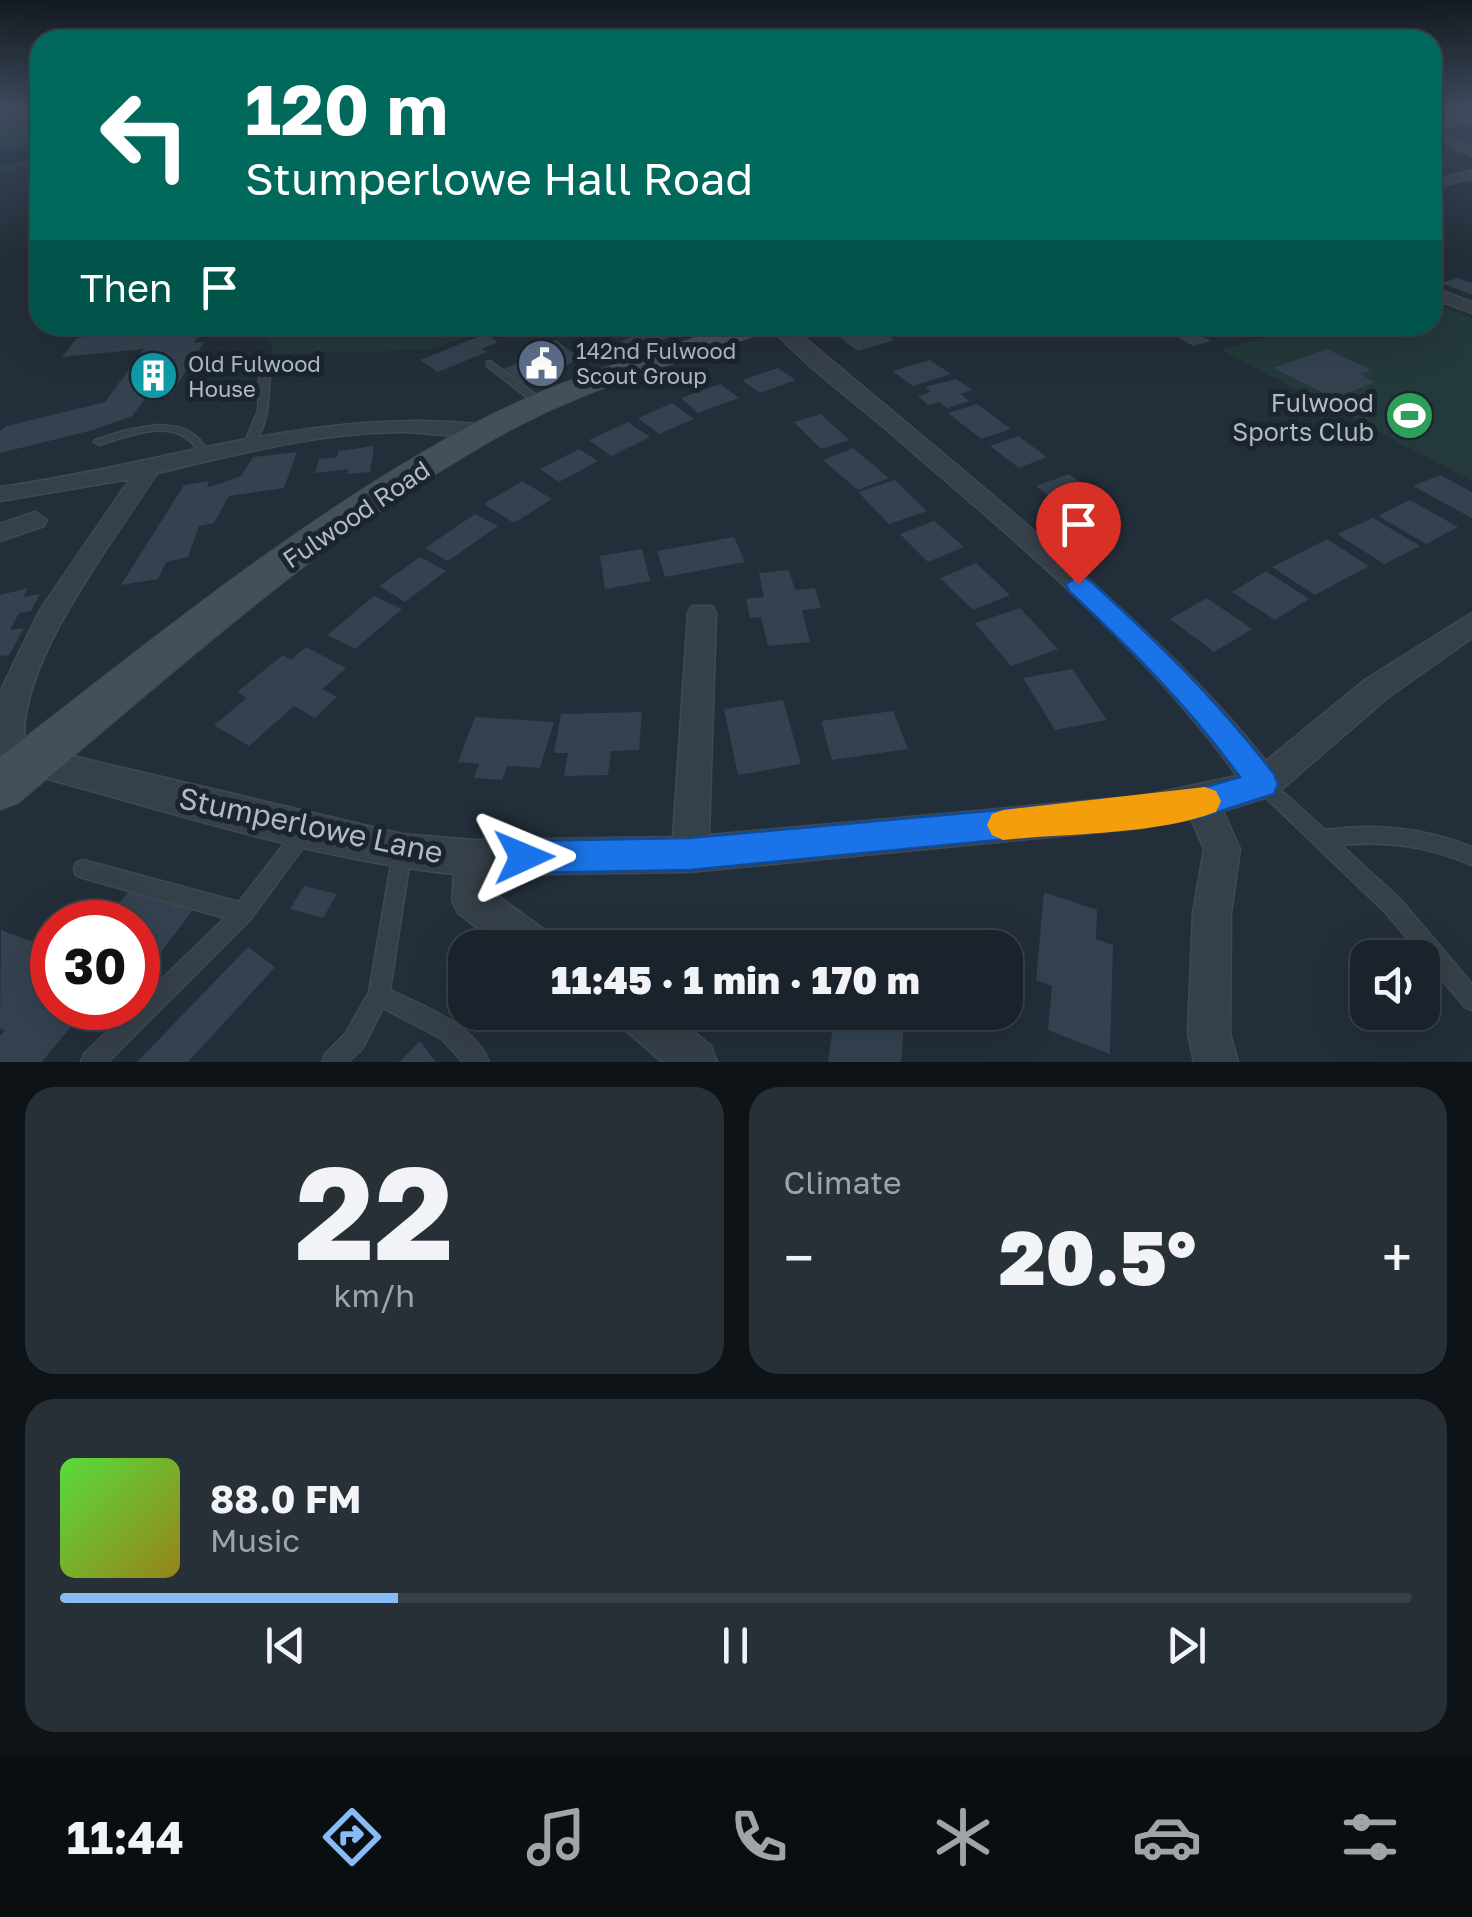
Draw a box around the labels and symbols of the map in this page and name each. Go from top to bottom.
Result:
public building icon: 142nd Fulwood Scout Group [515,337,567,389]
place label: 142nd Fulwood Scout Group [576,337,736,389]
building icon: Old Fulwood House [127,350,179,402]
place label: Old Fulwood House [188,350,321,402]
place label: Fulwood Sports Club [1232,387,1374,447]
sports icon: Fulwood Sports Club [1383,390,1435,442]
street label: Fulwood Road [277,453,435,575]
pin [1036,482,1121,585]
street label: Stumperlowe Lane [176,779,446,871]
position arrow [472,805,576,909]
speed limit sign: 30 [30,900,160,1030]

